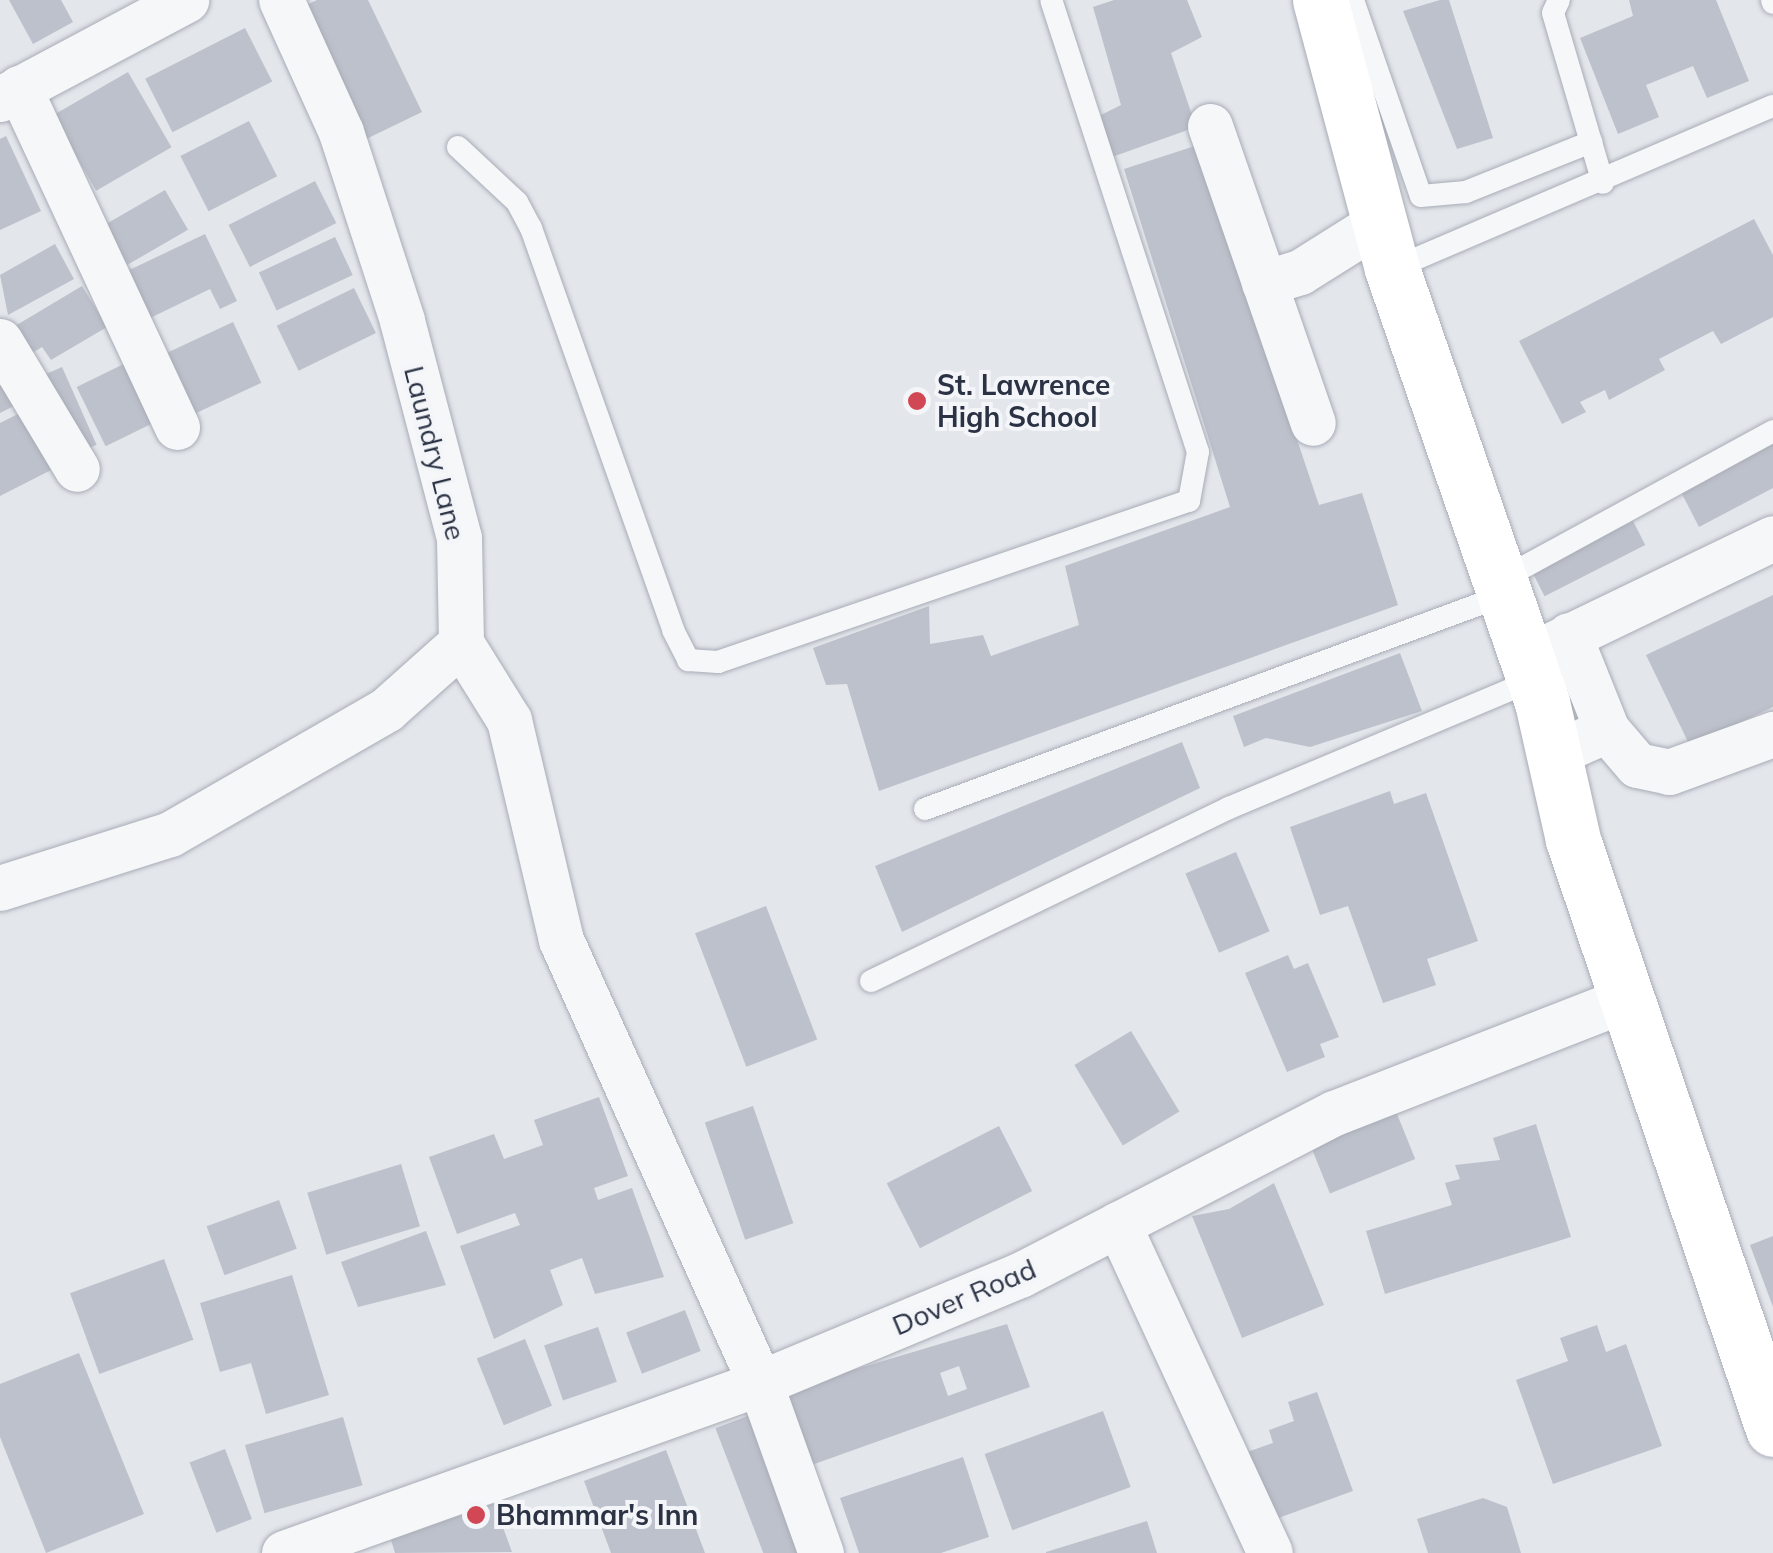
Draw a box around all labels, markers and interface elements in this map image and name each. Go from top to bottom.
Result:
street label: Laundry Lane [397,362,473,544]
place label: St. Lawrence High School [937,368,1110,434]
marker: St. Lawrence High School [906,390,928,412]
street label: Dover Road [887,1252,1041,1342]
place label: Bhammar's Inn [496,1498,698,1532]
marker: Bhammar's Inn [465,1504,487,1526]

